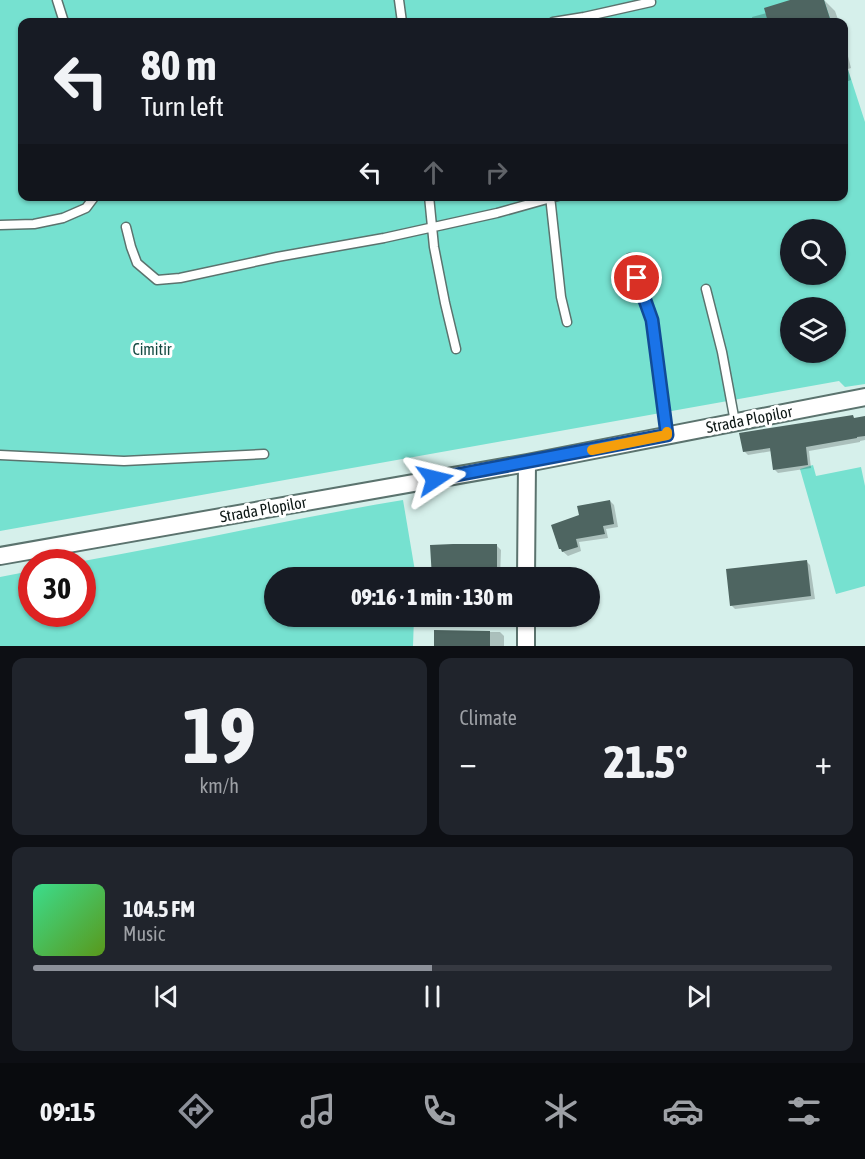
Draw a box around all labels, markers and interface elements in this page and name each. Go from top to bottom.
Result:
text: 80 m [141,41,216,89]
icon: left [42,42,120,120]
text: Turn left [141,91,224,122]
icon: left [354,156,387,189]
icon: ahead [417,156,450,189]
icon: right [480,156,513,189]
map controls [780,219,846,363]
button: search [780,219,846,285]
pin [611,252,662,303]
icon: arrive [620,261,653,294]
button: layers [780,297,846,363]
park label: Cimitir [132,340,172,358]
street label: Strada Plopilor [704,402,794,437]
position arrow [403,447,467,511]
street label: Strada Plopilor [218,493,308,526]
speed limit sign: 30 [18,549,96,627]
text: 09:16 · 1 min · 130 m [351,584,513,610]
text: 19 [183,690,256,780]
text: Climate [460,706,517,729]
text: 21.5° [604,736,688,788]
text: − [460,743,477,781]
text: + [815,743,832,781]
text: km/h [199,774,239,797]
text: 104.5 FM [123,896,195,922]
text: Music [123,922,165,945]
icon: previous [150,980,183,1013]
icon: pause [416,980,449,1013]
icon: next [682,980,715,1013]
icon: directions [175,1090,217,1132]
icon: music [297,1090,339,1132]
icon: phone [418,1090,460,1132]
icon: climate [540,1090,582,1132]
icon: car [662,1090,704,1132]
icon: filters [783,1090,825,1132]
text: 09:15 [40,1096,95,1127]

